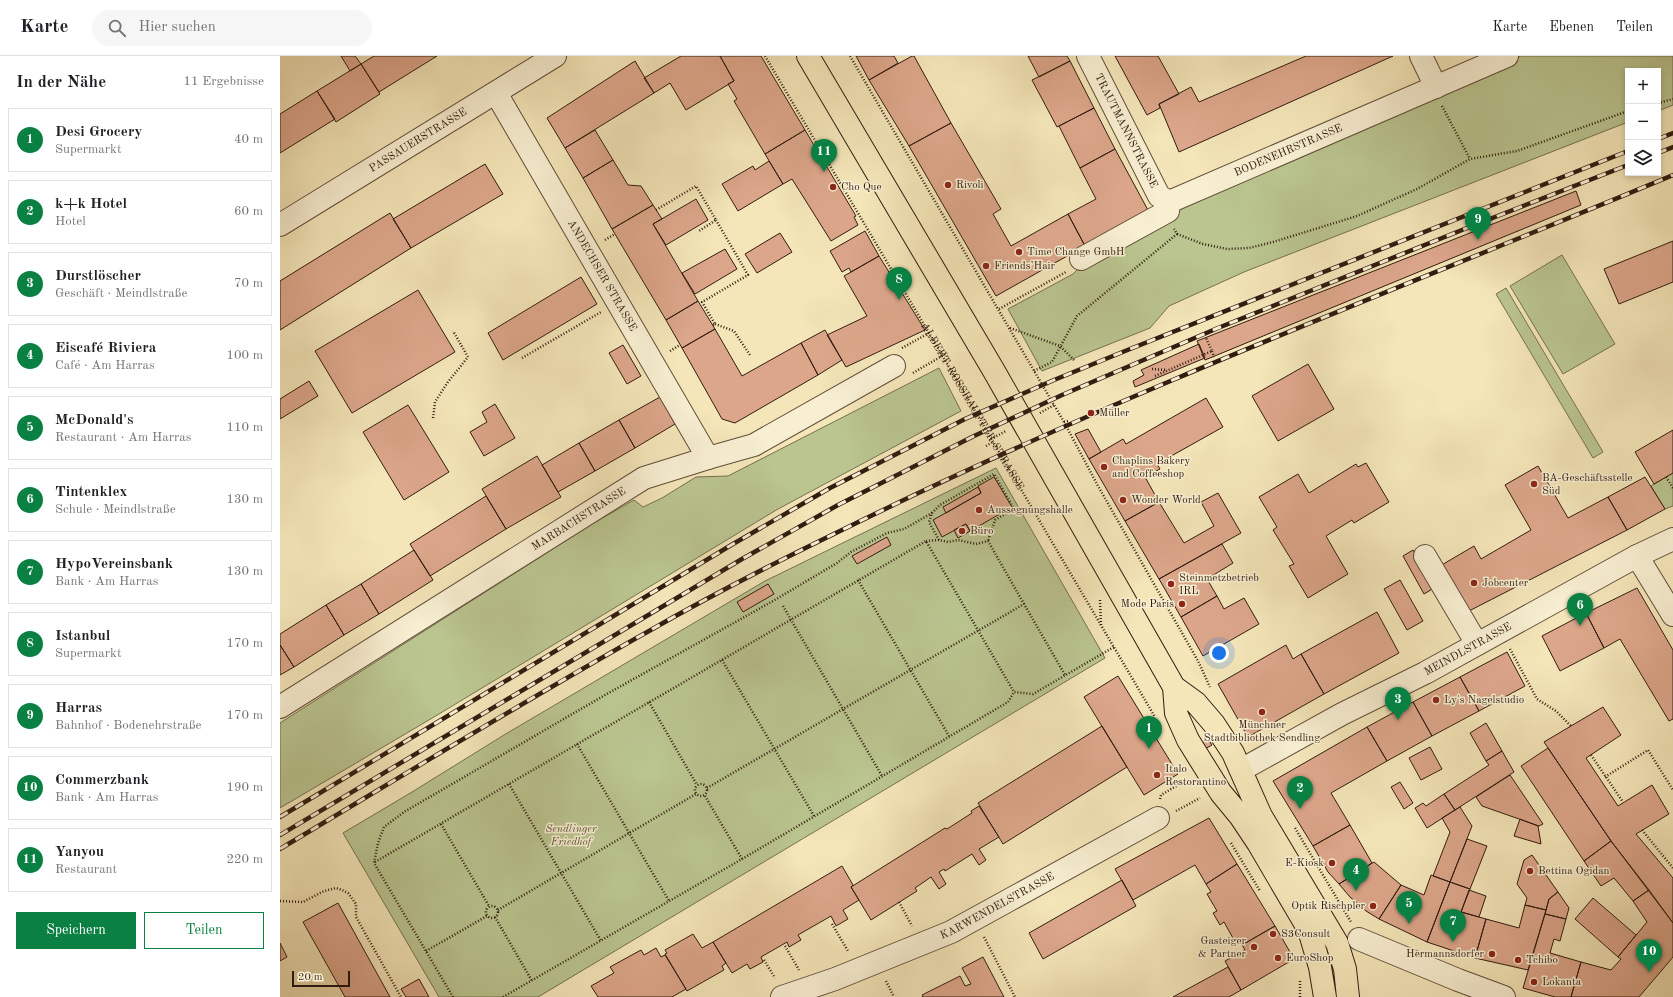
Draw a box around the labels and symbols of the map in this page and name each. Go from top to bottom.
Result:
street label: TRAUTMANNSTRASSE [1092,72,1160,190]
street label: PASSAUERSTRASSE [367,106,469,174]
street label: BODENEHRSTRASSE [1233,122,1344,179]
pin: 11 [811,139,837,172]
marker: Rivoli [943,180,953,190]
place label: Rivoli [956,180,984,191]
marker: Cho Que [828,182,838,192]
place label: Cho Que [841,182,882,193]
pin: 9 [1465,207,1491,240]
street label: ANDECHSER STRASSE [565,218,639,333]
marker: Time Change GmbH [1014,247,1024,257]
place label: Time Change GmbH [1027,247,1125,258]
marker: Friends’Hair [981,261,991,271]
place label: Friends’Hair [994,261,1056,272]
pin: 8 [886,267,912,300]
street label: ALBERT-ROSSHAUPTER-STRASSE [919,321,1026,492]
marker: Müller [1086,408,1096,418]
place label: Müller [1099,408,1130,419]
place label: Chaplins Bakery and Coffeeshop [1112,456,1191,480]
marker: Chaplins Bakery and Coffeeshop [1099,462,1109,472]
place label: BA-Geschäftsstelle Süd [1542,473,1633,497]
marker: BA-Geschäftsstelle Süd [1529,479,1539,489]
street label: MARBACHSTRASSE [530,485,628,553]
marker: Wonder World [1118,495,1128,505]
place label: Wonder World [1131,495,1201,506]
marker: Aussegnungshalle [974,505,984,515]
place label: Aussegnungshalle [987,505,1073,516]
marker: Büro [957,526,967,536]
place label: Büro [970,526,993,537]
place label: Steinmetzbetrieb IRL [1179,573,1259,597]
marker: Jobcenter [1469,578,1479,588]
place label: Jobcenter [1482,578,1529,589]
marker: Steinmetzbetrieb IRL [1166,579,1176,589]
pin: 6 [1567,593,1593,626]
place label: Mode Paris [1121,599,1174,610]
marker: Mode Paris [1177,599,1187,609]
street label: MEINDLSTRASSE [1422,621,1513,678]
your location [1209,643,1229,663]
pin: 3 [1385,687,1411,720]
marker: Ly's Nagelstudio [1431,695,1441,705]
place label: Ly's Nagelstudio [1444,695,1524,706]
marker: Münchner Stadtbibliothek Sendling [1257,707,1267,717]
pin: 1 [1136,716,1162,749]
place label: Münchner Stadtbibliothek Sendling [1204,720,1320,744]
place label: Italo Restorantino [1165,764,1226,788]
marker: Italo Restorantino [1152,770,1162,780]
pin: 2 [1287,776,1313,809]
park label: Sendlinger Friedhof [545,824,597,848]
place label: E-Kiosk [1285,858,1324,869]
marker: E-Kiosk [1327,858,1337,868]
pin: 4 [1343,858,1369,891]
marker: Bettina Ogidan [1525,866,1535,876]
place label: Bettina Ogidan [1538,866,1610,877]
street label: KARWENDELSTRASSE [939,871,1056,941]
pin: 5 [1396,891,1422,924]
place label: Optik Rischpler [1291,901,1365,912]
marker: Optik Rischpler [1368,901,1378,911]
pin: 7 [1440,909,1466,942]
marker: S3Consult [1268,929,1278,939]
place label: S3Consult [1281,929,1331,940]
place label: Gasteiger & Partner [1198,936,1246,960]
pin: 10 [1636,939,1662,972]
marker: Gasteiger & Partner [1249,942,1259,952]
place label: Hermannsdorfer [1406,949,1484,960]
marker: Hermannsdorfer [1487,949,1497,959]
marker: EuroShop [1273,953,1283,963]
place label: EuroShop [1286,953,1334,964]
marker: Tchibo [1513,955,1523,965]
place label: Tchibo [1526,955,1558,966]
scale bar [292,969,350,988]
marker: Lokanta [1529,977,1539,987]
place label: Lokanta [1542,977,1582,988]

